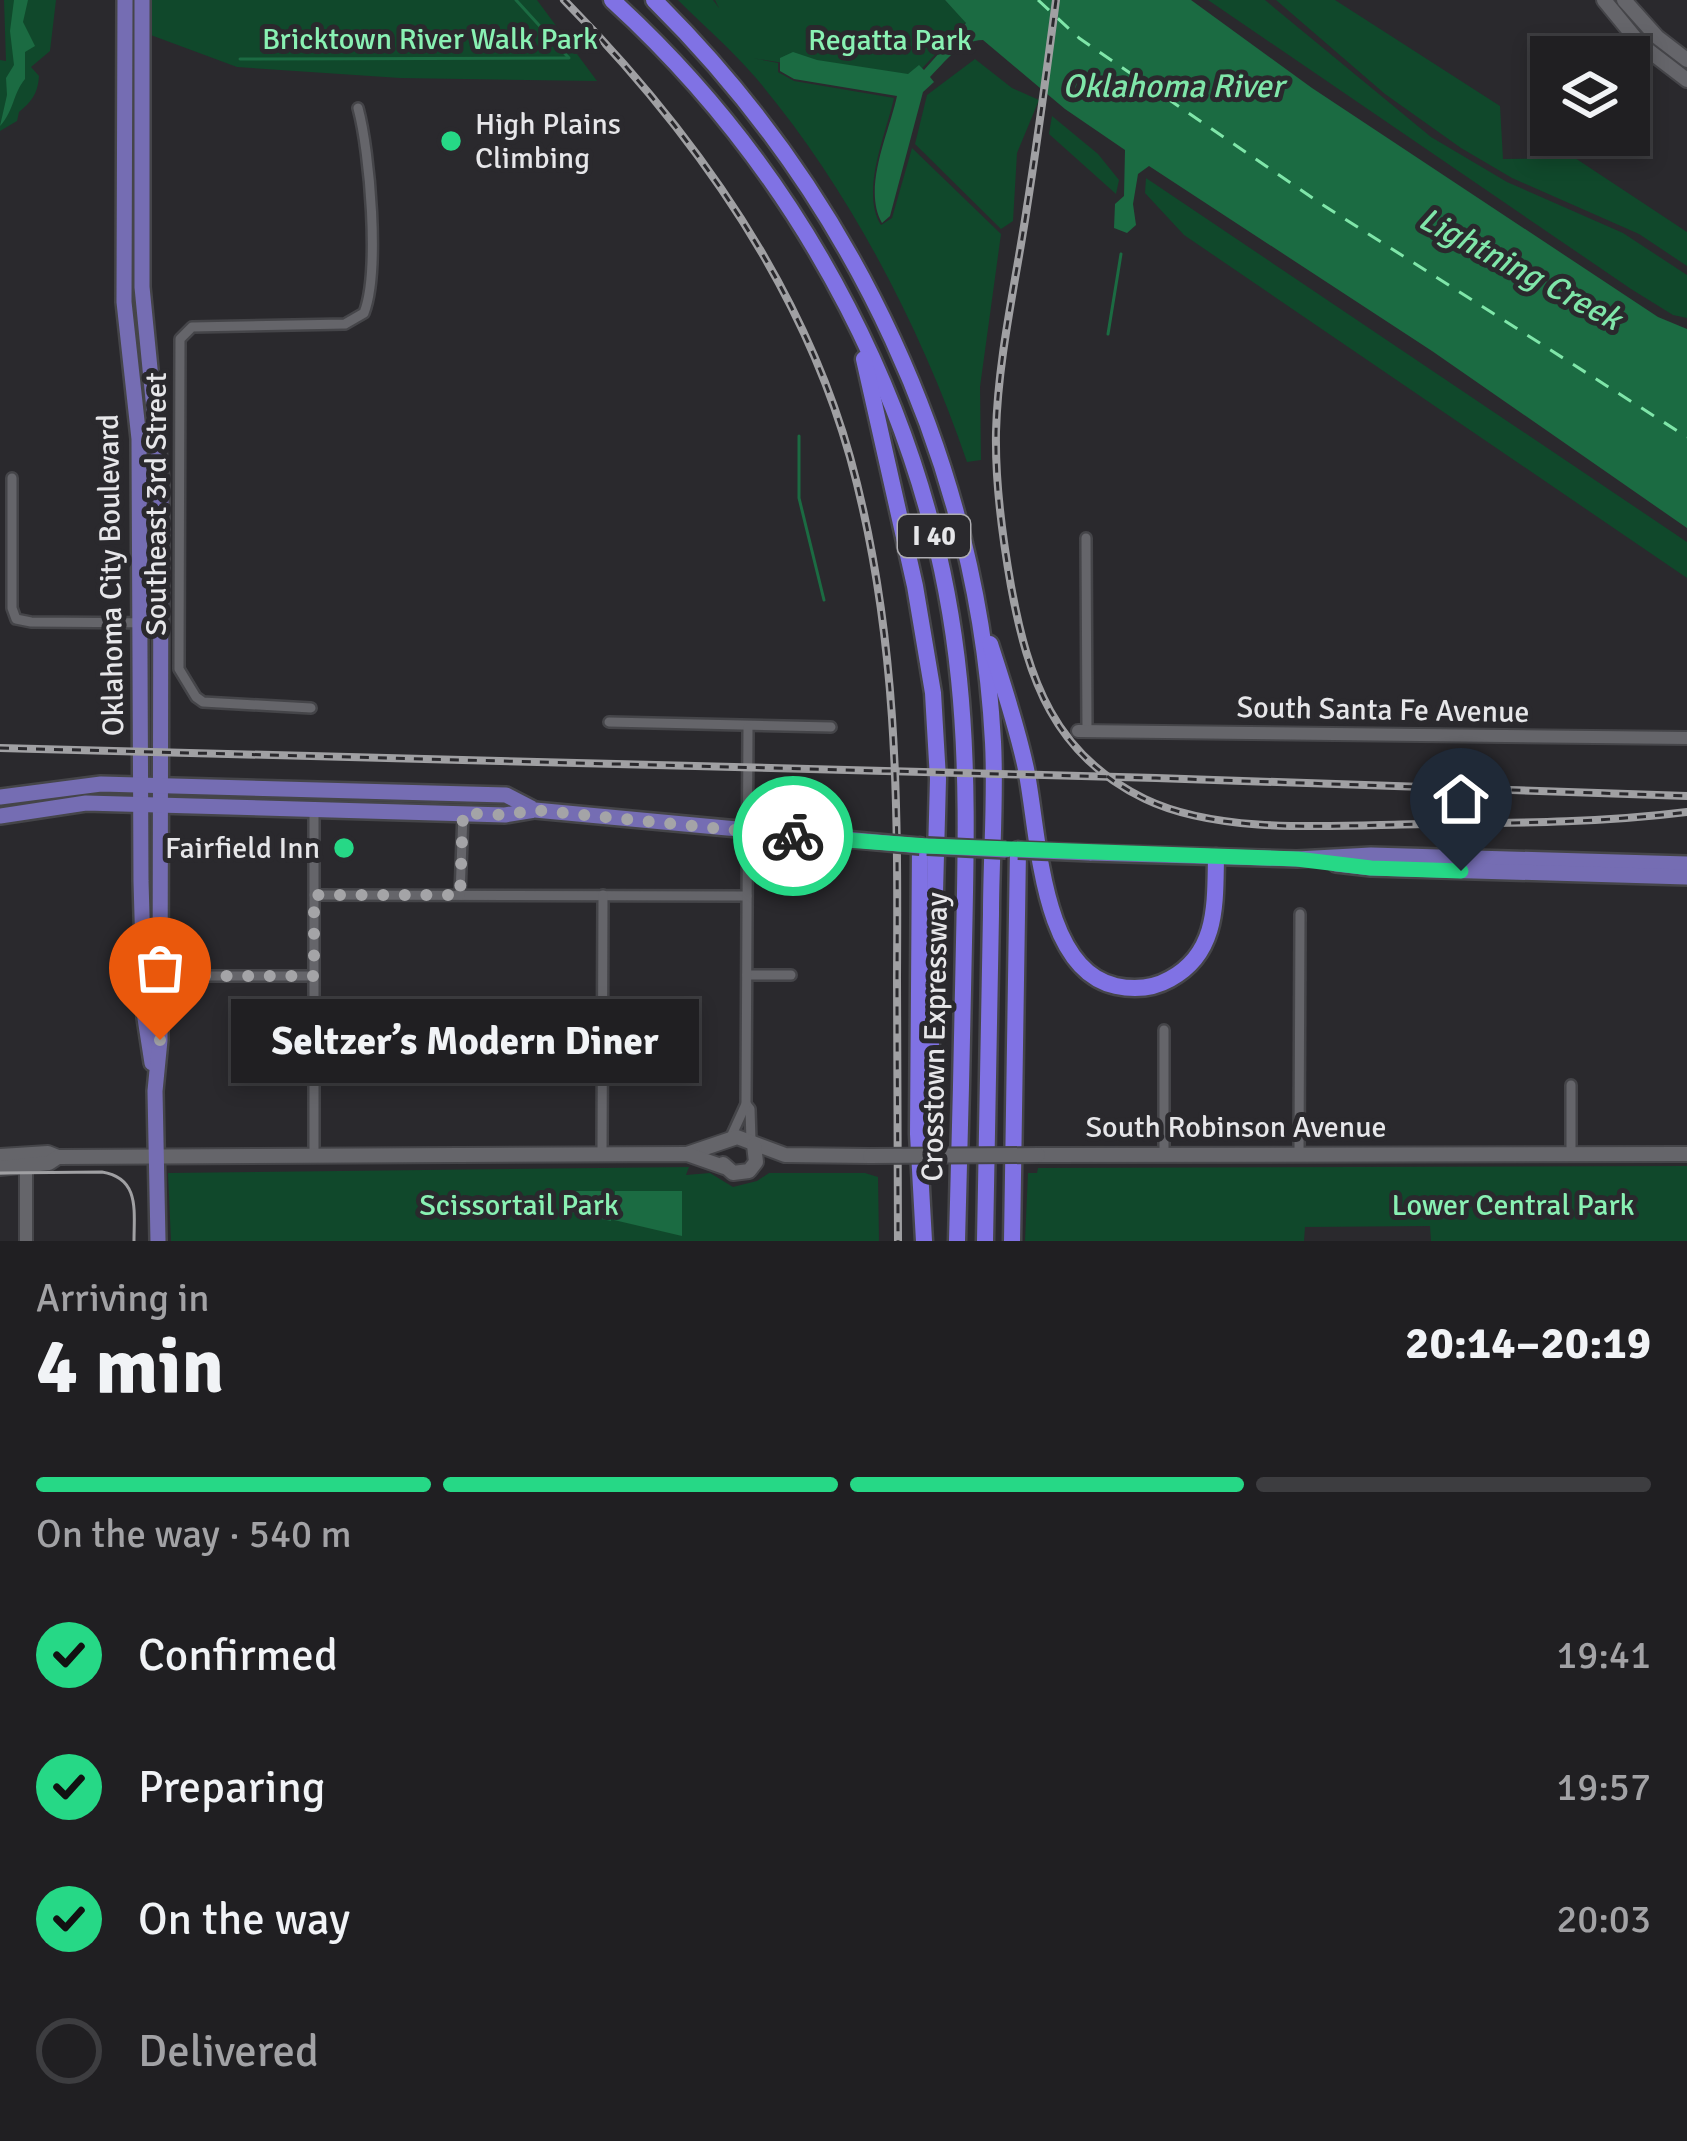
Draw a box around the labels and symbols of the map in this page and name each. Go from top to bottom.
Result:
park label: Bricktown River Walk Park [262,21,598,58]
park label: Regatta Park [808,22,972,59]
water label: Oklahoma River [1062,66,1289,107]
place label: High Plains Climbing [475,106,621,177]
marker: High Plains Climbing [438,128,464,154]
water label: Lightning Creek [1412,199,1630,341]
street label: Southeast 3rd Street [138,372,175,636]
street label: Oklahoma City Boulevard [90,414,132,736]
road number: I 40 [898,515,970,557]
street label: South Santa Fe Avenue [1236,689,1530,731]
pin [1410,748,1512,871]
courier [733,776,853,896]
place label: Fairfield Inn [165,830,320,867]
marker: Fairfield Inn [331,835,357,861]
street label: Crosstown Expressway [914,892,956,1182]
pin [109,917,211,1040]
callout: Seltzer’s Modern Diner [232,998,700,1082]
street label: South Robinson Avenue [1085,1109,1387,1146]
park label: Scissortail Park [419,1187,619,1224]
park label: Lower Central Park [1392,1187,1635,1224]

